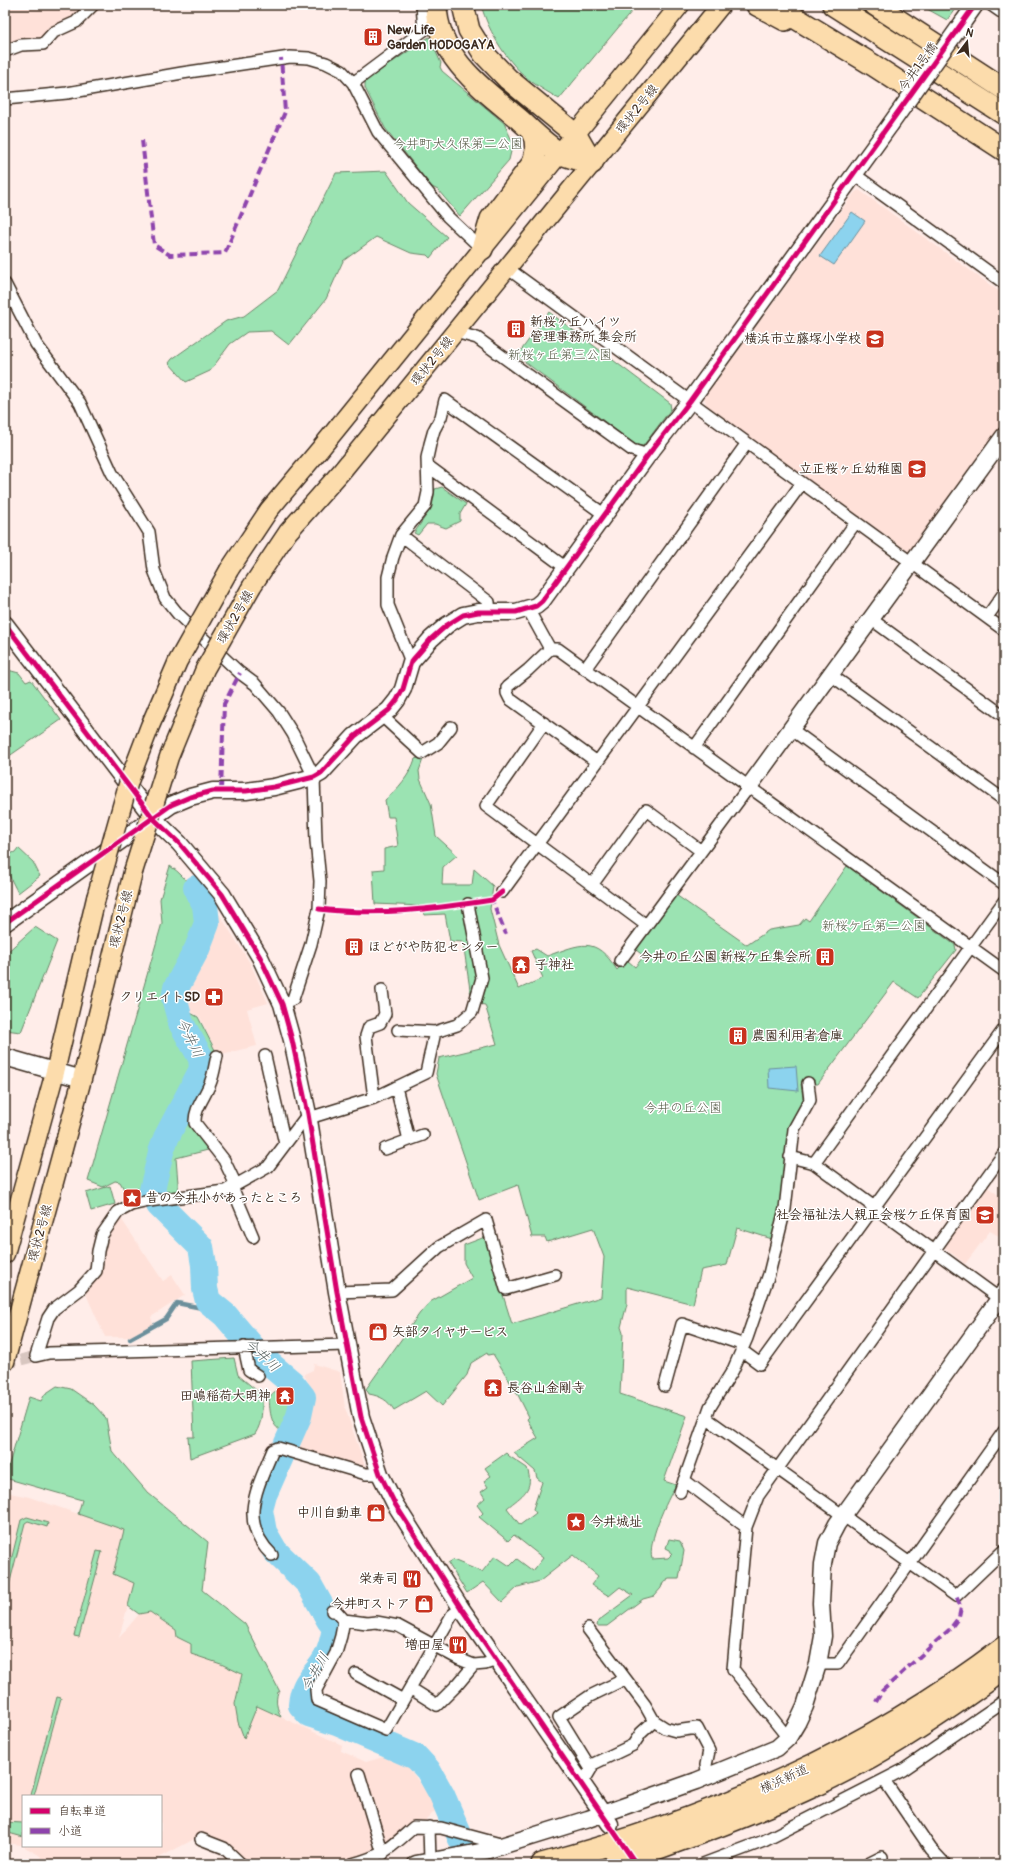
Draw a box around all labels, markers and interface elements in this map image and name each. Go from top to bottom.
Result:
place label: New Life Garden HODOGAYA [387,22,495,53]
north arrow [947,22,987,62]
building icon: New Life Garden HODOGAYA [362,26,384,48]
text: N [964,26,976,40]
street label: 今井1号橋 [895,39,941,95]
street label: 環状2号線 [612,80,662,137]
park label: 今井町大久保第二公園 [393,136,523,152]
place label: 新桜ヶ丘ハイツ 管理事務所 集会所 [530,314,637,345]
building icon: 新桜ヶ丘ハイツ 管理事務所 集会所 [505,318,527,340]
school or university icon: 横浜市立藤塚小学校 [864,328,886,350]
place label: 横浜市立藤塚小学校 [744,331,861,347]
street label: 環状2号線 [407,332,457,389]
park label: 新桜ヶ丘第三公園 [508,347,612,363]
school or university icon: 立正桜ヶ丘幼稚園 [906,458,928,480]
place label: 立正桜ヶ丘幼稚園 [799,461,903,477]
street label: 環状2号線 [213,586,257,647]
street label: 環状2号線 [106,887,136,950]
park label: 新桜ケ丘第二公園 [822,918,926,934]
building icon: ほどがや防犯センター [343,936,365,958]
place label: ほどがや防犯センター [368,939,499,955]
building icon: 今井の丘公園 新桜ケ丘集会所 [814,946,836,968]
place label: 今井の丘公園 新桜ケ丘集会所 [639,949,811,965]
temple icon: 子神社 [510,954,532,976]
place label: 子神社 [535,957,574,973]
pharmacy icon: クリエイトSD [203,986,225,1008]
place label: クリエイトSD [119,989,200,1005]
water label: 今井川 [173,1015,207,1061]
building icon: 農園利用者倉庫 [727,1025,749,1047]
place label: 農園利用者倉庫 [752,1028,843,1044]
park label: 今井の丘公園 [644,1100,722,1116]
place icon: 昔の今井小があったところ [121,1187,143,1209]
place label: 昔の今井小があったところ [146,1190,302,1206]
street label: 環状2号線 [25,1201,56,1264]
school or university icon: 社会福祉法人親正会桜ケ丘保育園 [974,1204,996,1226]
place label: 社会福祉法人親正会桜ケ丘保育園 [776,1207,971,1223]
shop icon: 矢部タイヤサービス [367,1321,389,1343]
place label: 矢部タイヤサービス [392,1324,508,1340]
water label: 今井川 [241,1334,283,1376]
temple icon: 長谷山金剛寺 [482,1377,504,1399]
place label: 長谷山金剛寺 [507,1380,585,1396]
temple icon: 田嶋稲荷大明神 [274,1385,296,1407]
place label: 田嶋稲荷大明神 [180,1388,271,1404]
shop icon: 中川自動車 [365,1502,387,1524]
place label: 中川自動車 [297,1505,362,1521]
place icon: 今井城址 [565,1511,587,1533]
place label: 今井城址 [590,1514,642,1530]
restaurant icon: 栄寿司 [401,1568,423,1590]
place label: 栄寿司 [359,1571,398,1587]
shop icon: 今井町ストア [413,1593,435,1615]
place label: 今井町ストア [331,1596,410,1612]
restaurant icon: 増田屋 [447,1634,469,1656]
place label: 増田屋 [405,1637,444,1653]
water label: 今井川 [297,1650,333,1694]
street label: 横浜新道 [757,1761,811,1797]
legend [22,1795,162,1847]
text: 自転車道 [58,1804,106,1819]
text: 小道 [58,1824,82,1839]

